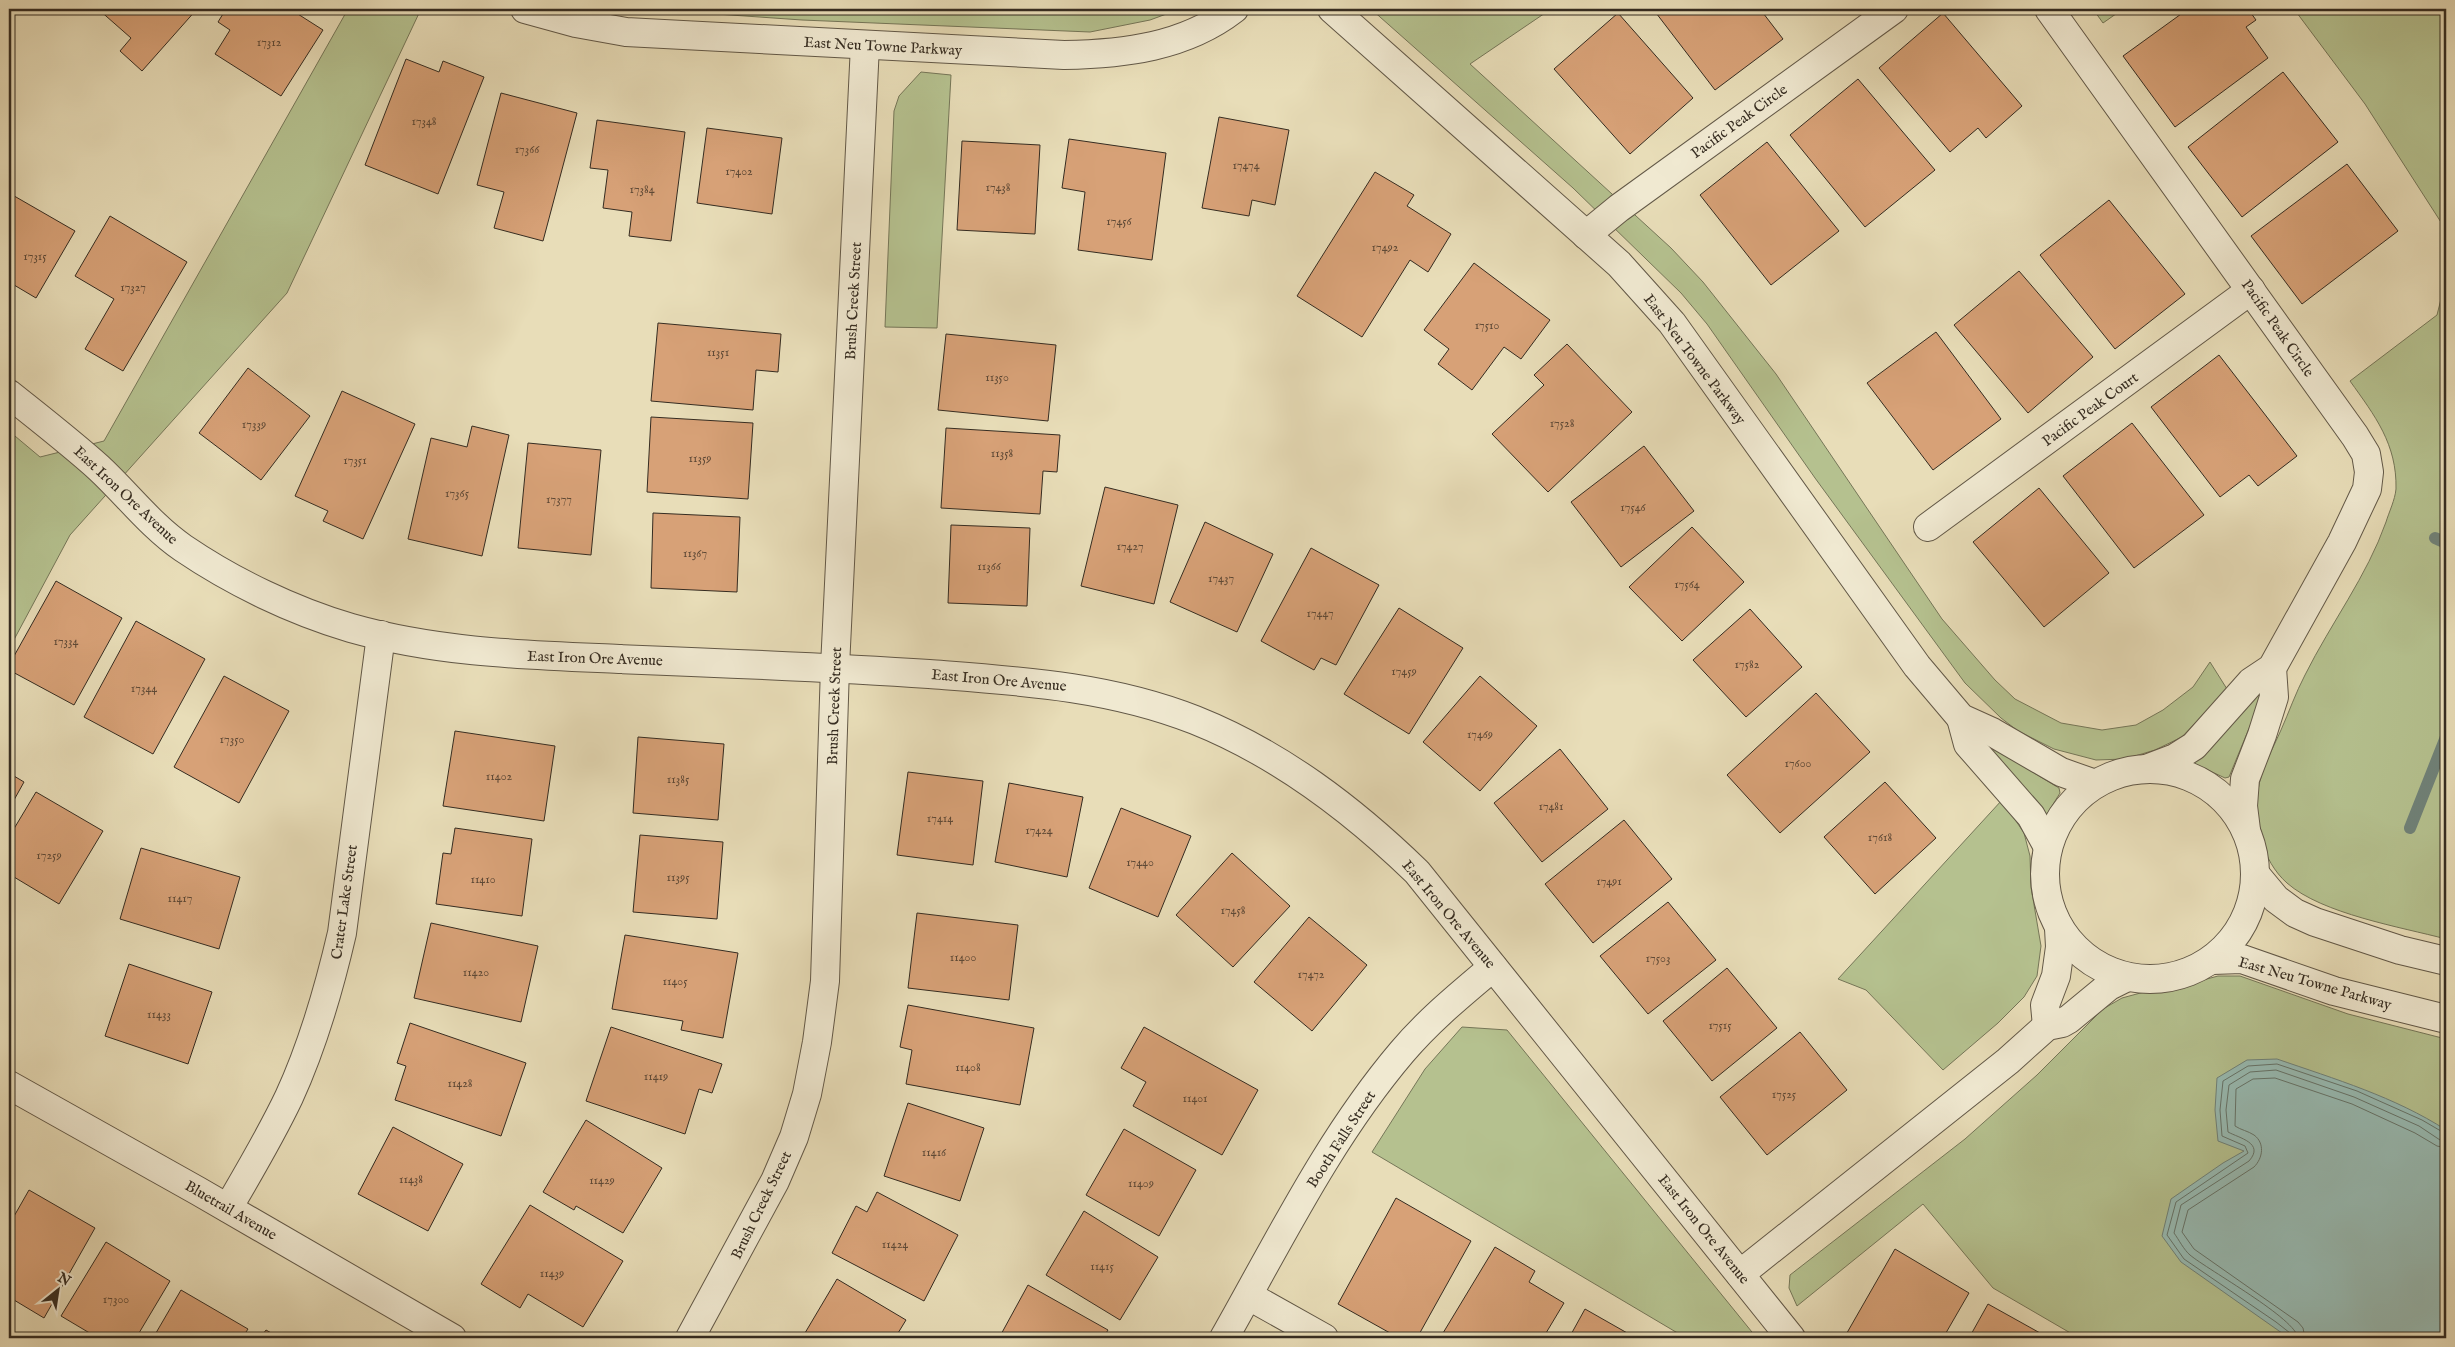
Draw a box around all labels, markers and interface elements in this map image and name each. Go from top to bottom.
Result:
street label: East Neu Towne Parkway [803,33,963,60]
house number: 17312 [257,35,282,50]
street label: Pacific Peak Circle [1687,80,1791,163]
house number: 17348 [411,114,437,129]
house number: 17366 [515,142,540,157]
house number: 17474 [1232,158,1260,173]
house number: 17402 [725,164,753,179]
house number: 17438 [985,180,1011,195]
house number: 17384 [629,182,655,197]
house number: 17456 [1106,214,1133,229]
house number: 17492 [1372,240,1399,255]
street label: Brush Creek Street [841,241,866,361]
house number: 17315 [23,249,47,264]
street label: Pacific Peak Circle [2237,276,2318,381]
house number: 17327 [120,280,146,295]
street label: East Neu Towne Parkway [1639,290,1750,429]
house number: 17510 [1475,318,1499,333]
house number: 11351 [707,345,729,360]
street label: Pacific Peak Court [2038,368,2142,451]
house number: 11350 [985,370,1009,385]
house number: 17528 [1550,416,1575,431]
house number: 17339 [242,417,266,432]
street label: East Iron Ore Avenue [70,442,182,549]
house number: 11358 [991,446,1014,461]
house number: 11359 [688,451,712,466]
house number: 17351 [343,453,367,468]
house number: 17365 [445,486,470,501]
house number: 17377 [546,492,572,507]
house number: 17546 [1620,500,1647,515]
house number: 17427 [1116,539,1144,554]
house number: 11367 [683,546,707,561]
house number: 11366 [977,559,1002,574]
house number: 17437 [1208,571,1234,586]
house number: 17564 [1674,577,1700,592]
house number: 17447 [1306,606,1334,621]
house number: 17334 [54,634,79,649]
street label: East Iron Ore Avenue [527,647,663,670]
street label: Brush Creek Street [823,647,846,765]
house number: 17582 [1735,657,1760,672]
house number: 17459 [1391,664,1417,679]
street label: East Iron Ore Avenue [931,665,1068,696]
house number: 17344 [131,681,157,696]
house number: 17469 [1467,727,1493,742]
house number: 17350 [220,732,244,747]
house number: 17600 [1785,756,1812,771]
house number: 11402 [486,769,513,784]
house number: 11385 [667,772,690,787]
house number: 17481 [1538,799,1564,814]
house number: 17414 [927,811,953,826]
house number: 17424 [1025,823,1053,838]
house number: 17618 [1868,830,1892,845]
street label: Crater Lake Street [327,843,362,961]
house number: 17259 [36,848,62,863]
house number: 17440 [1126,855,1154,870]
street label: East Iron Ore Avenue [1398,856,1500,973]
house number: 11395 [666,870,690,885]
house number: 11410 [470,872,496,887]
house number: 17491 [1596,874,1622,889]
house number: 11417 [168,891,192,906]
house number: 17458 [1221,903,1246,918]
house number: 11400 [950,950,976,965]
house number: 17503 [1646,951,1670,966]
street label: East Neu Towne Parkway [2236,952,2394,1015]
house number: 11420 [463,965,489,980]
house number: 17472 [1298,967,1325,982]
house number: 11405 [662,974,688,989]
house number: 11433 [147,1007,171,1022]
house number: 17515 [1708,1018,1732,1033]
house number: 11408 [955,1060,981,1075]
house number: 11419 [644,1069,668,1084]
house number: 11428 [447,1076,473,1091]
street label: Booth Falls Street [1303,1087,1380,1192]
house number: 17525 [1772,1087,1797,1102]
house number: 11401 [1182,1091,1208,1106]
house number: 11416 [922,1145,947,1160]
street label: Brush Creek Street [727,1148,796,1263]
street label: East Iron Ore Avenue [1654,1171,1754,1288]
house number: 11438 [399,1172,423,1187]
house number: 11429 [589,1173,615,1188]
street label: Bluetrail Avenue [181,1176,280,1244]
house number: 11409 [1128,1176,1154,1191]
house number: 11424 [882,1237,908,1252]
house number: 11415 [1090,1259,1114,1274]
north arrow [32,1264,82,1314]
house number: 11439 [540,1266,564,1281]
text: N [53,1268,74,1290]
house number: 17300 [103,1292,129,1307]

